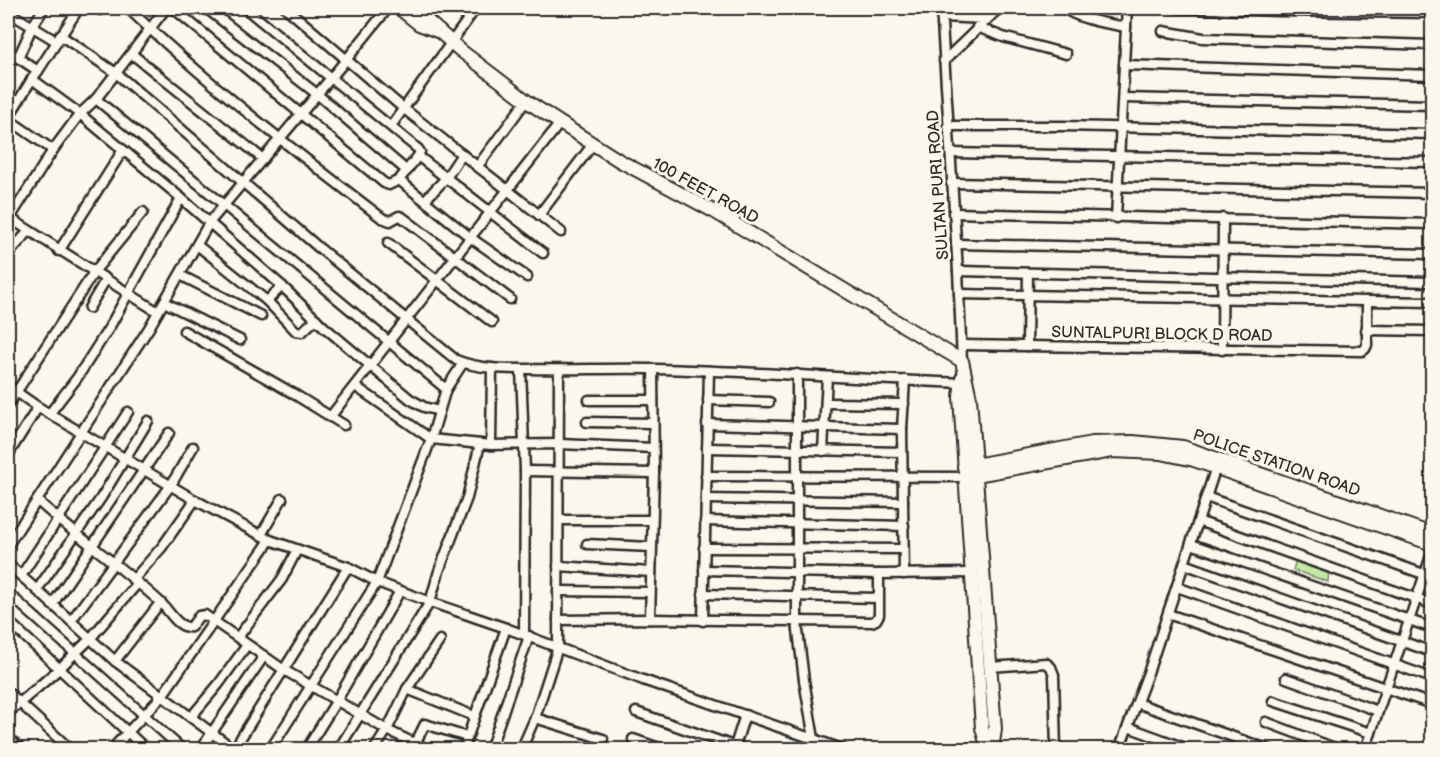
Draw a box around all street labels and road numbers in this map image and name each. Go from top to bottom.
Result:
street label: SULTAN PURI ROAD [924,109,953,261]
street label: 100 FEET ROAD [649,154,762,228]
street label: SUNTALPURI BLOCK D ROAD [1051,323,1273,346]
street label: POLICE STATION ROAD [1190,426,1363,501]

